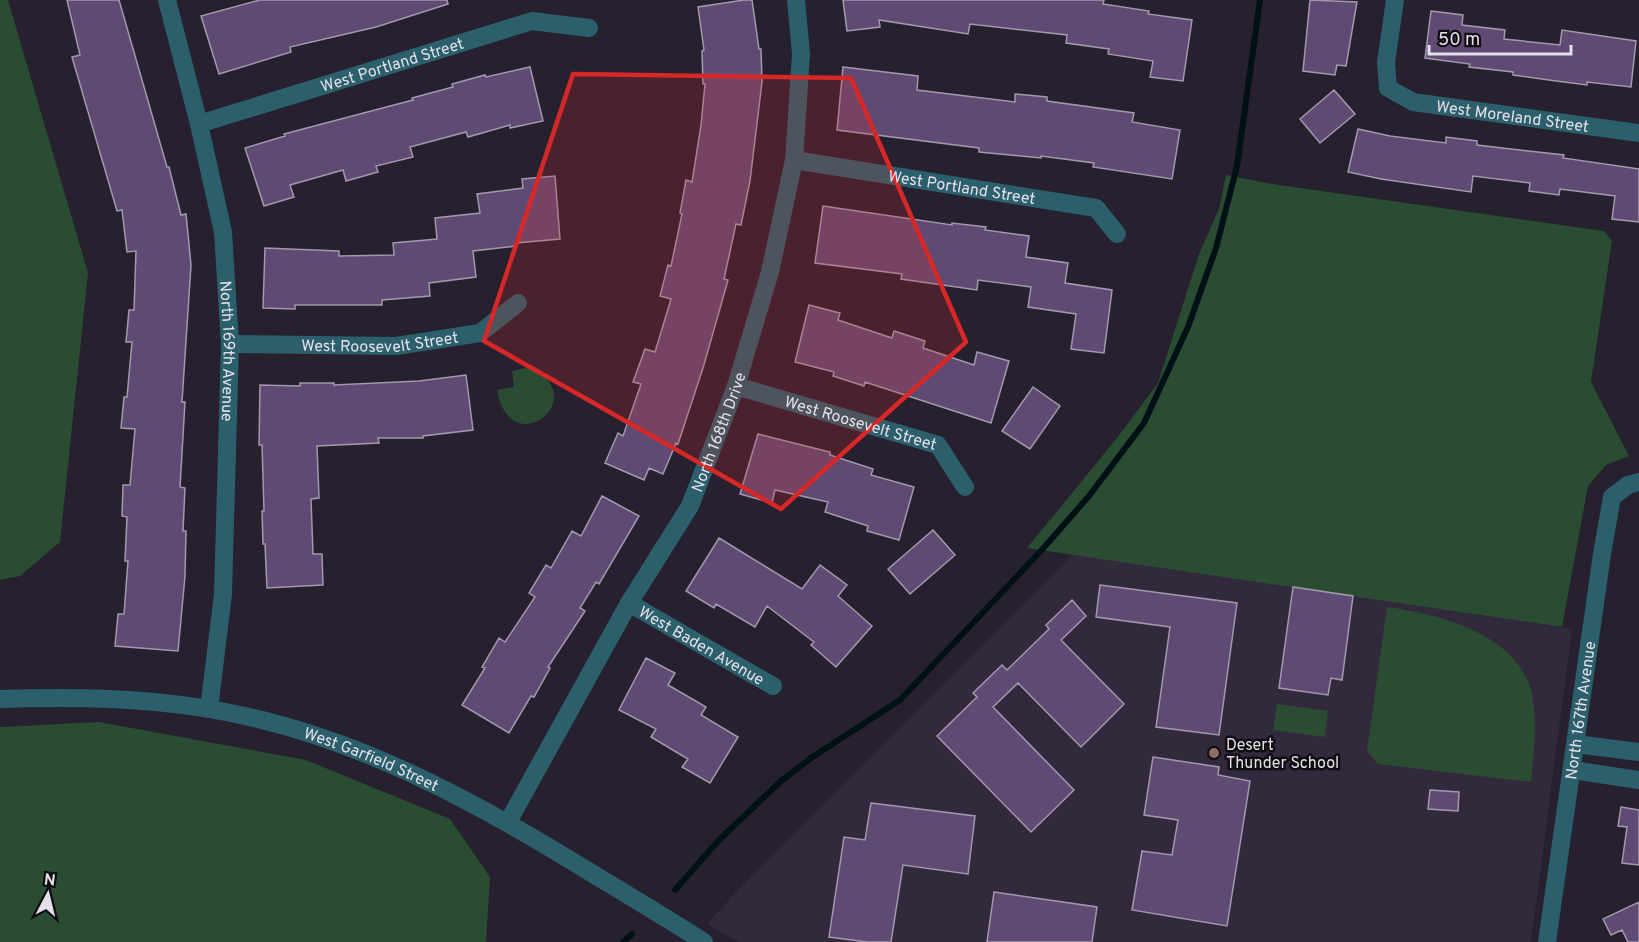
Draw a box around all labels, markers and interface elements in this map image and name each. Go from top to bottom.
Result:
scale bar [1429,18,1572,56]
text: 50 m [1438,29,1480,52]
street label: West Portland Street [318,35,467,98]
street label: West Moreland Street [1435,97,1590,138]
street label: West Portland Street [886,167,1037,210]
street label: North 169th Avenue [214,280,238,422]
street label: West Roosevelt Street [301,328,460,358]
street label: North 168th Drive [688,370,752,495]
street label: West Roosevelt Street [782,393,939,456]
street label: West Baden Avenue [634,603,767,691]
street label: North 167th Avenue [1562,640,1602,781]
street label: West Garfield Street [301,724,441,797]
place label: Desert Thunder School [1226,736,1339,774]
marker: Desert Thunder School [1207,746,1221,760]
north arrow [18,864,78,924]
text: N [43,870,57,892]

